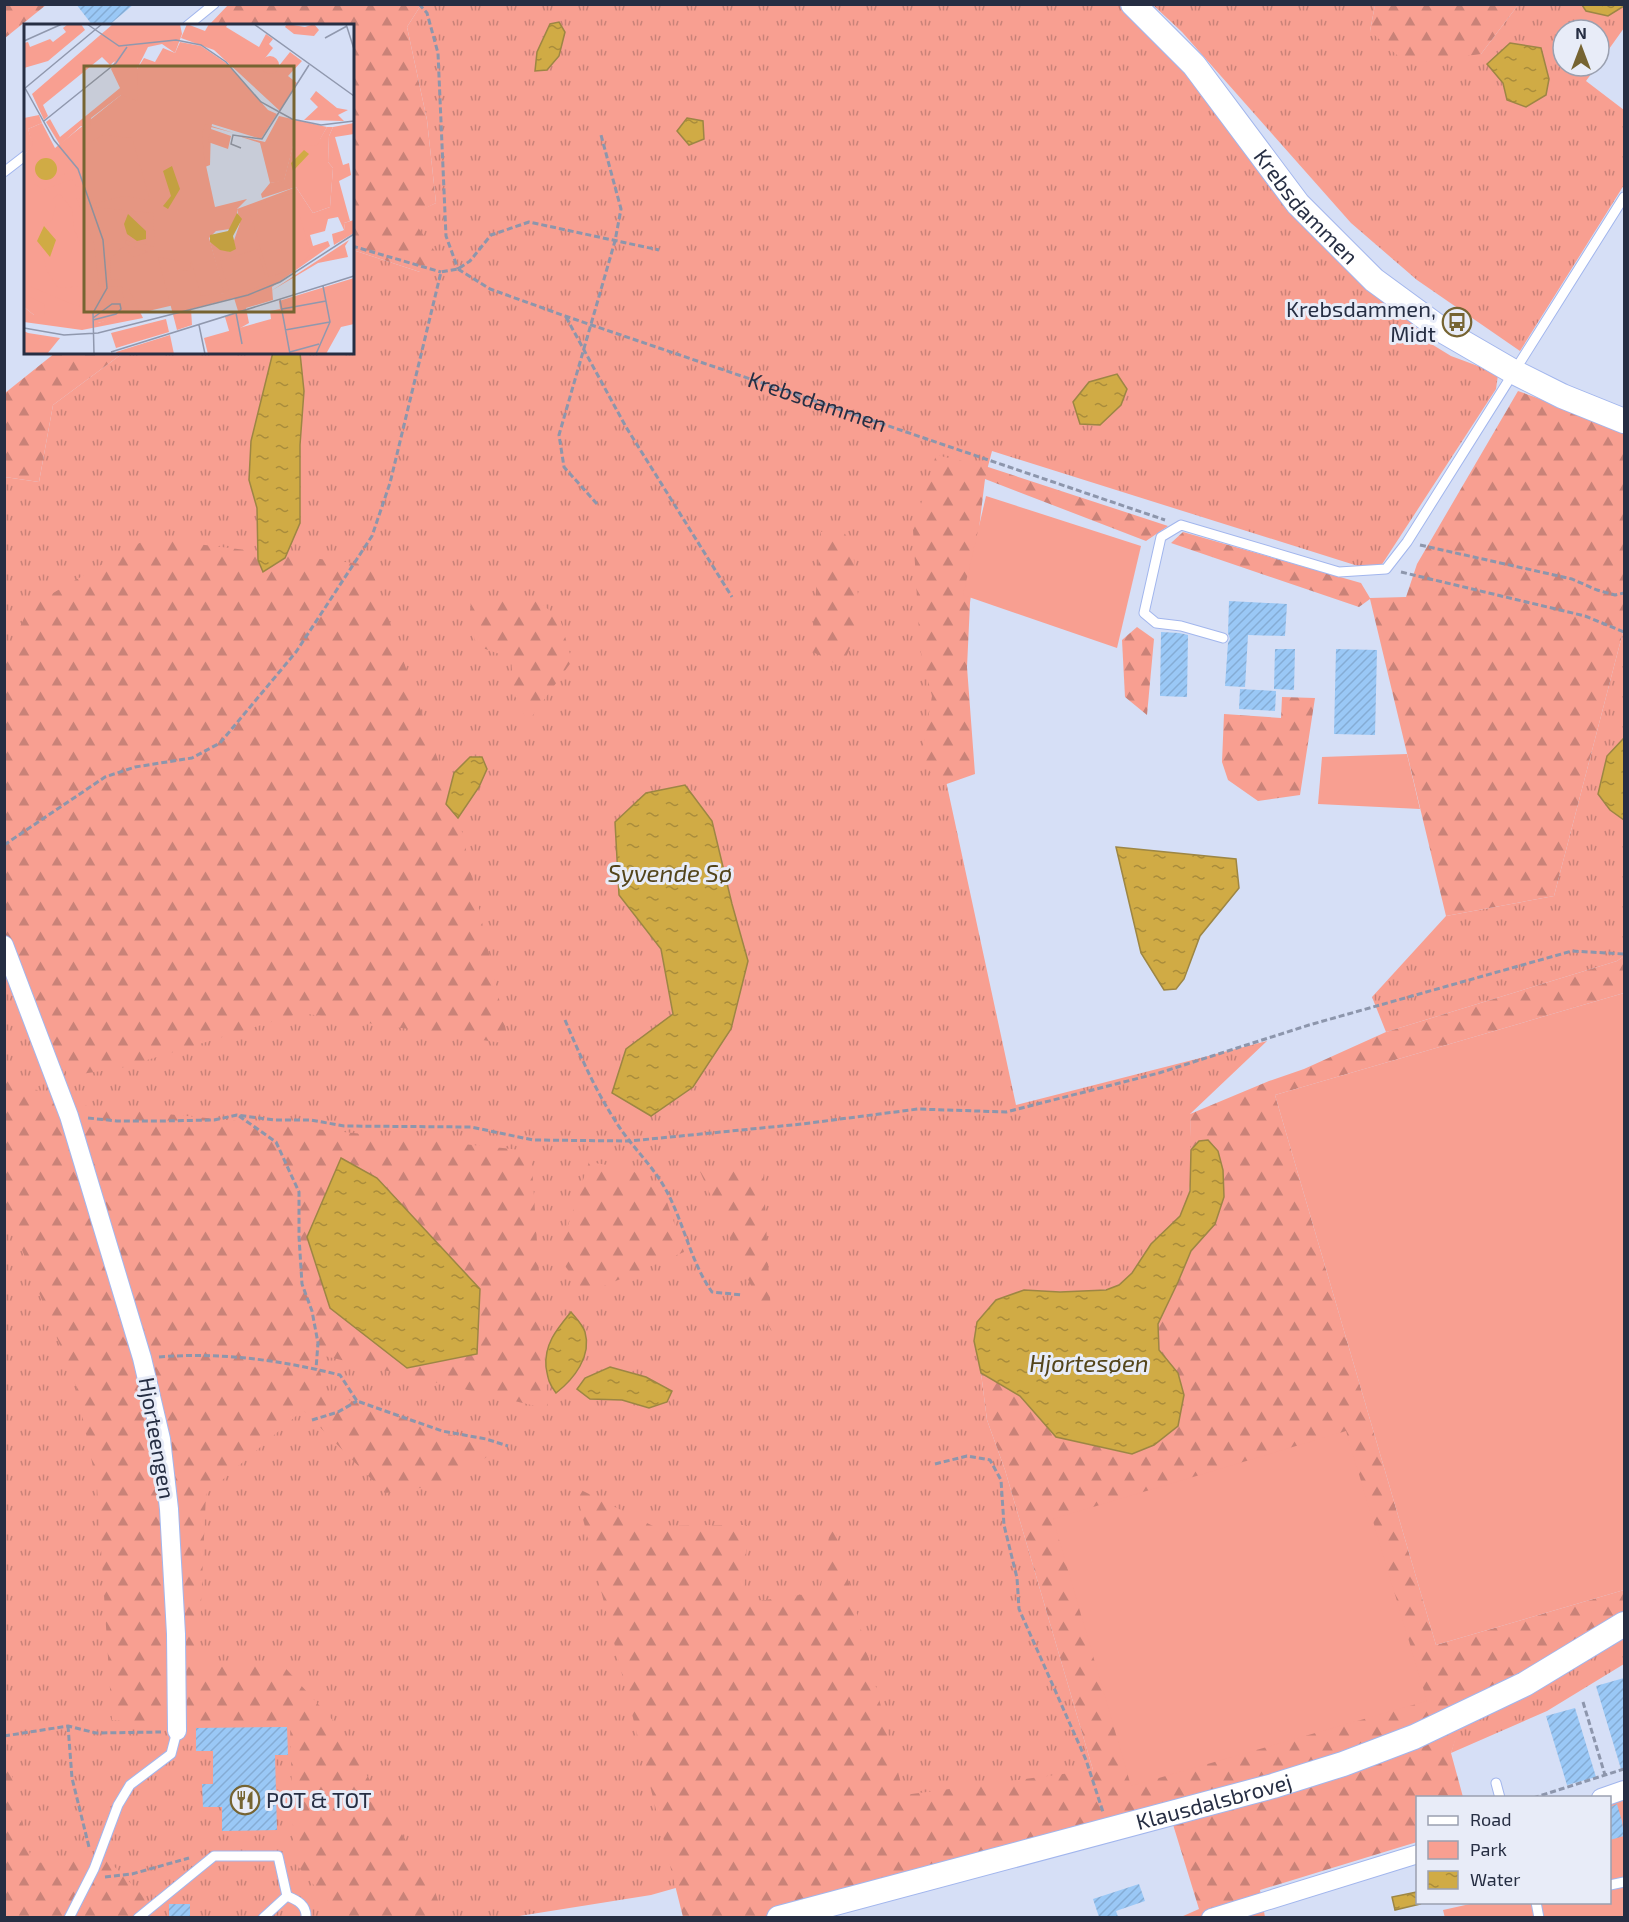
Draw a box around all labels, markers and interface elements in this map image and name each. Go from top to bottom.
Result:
north arrow [1551,18,1611,78]
text: N [1575,23,1587,42]
inset map [24,24,354,354]
street label: Krebsdammen [1249,143,1364,269]
place label: Krebsdammen, Midt [1286,295,1436,346]
bus stop icon: Krebsdammen, Midt [1441,306,1473,338]
street label: Krebsdammen [745,365,891,437]
water label: Syvende Sø [608,858,732,887]
water label: Hjortesøen [1029,1348,1149,1377]
street label: Hjorteengen [134,1375,181,1501]
street label: Klausdalsbrovej [1133,1767,1295,1834]
restaurant icon: POT & TOT [229,1784,261,1816]
place label: POT & TOT [266,1786,372,1812]
legend [1416,1796,1611,1904]
text: Road [1470,1808,1511,1830]
text: Park [1470,1838,1507,1860]
text: Water [1470,1868,1520,1890]

